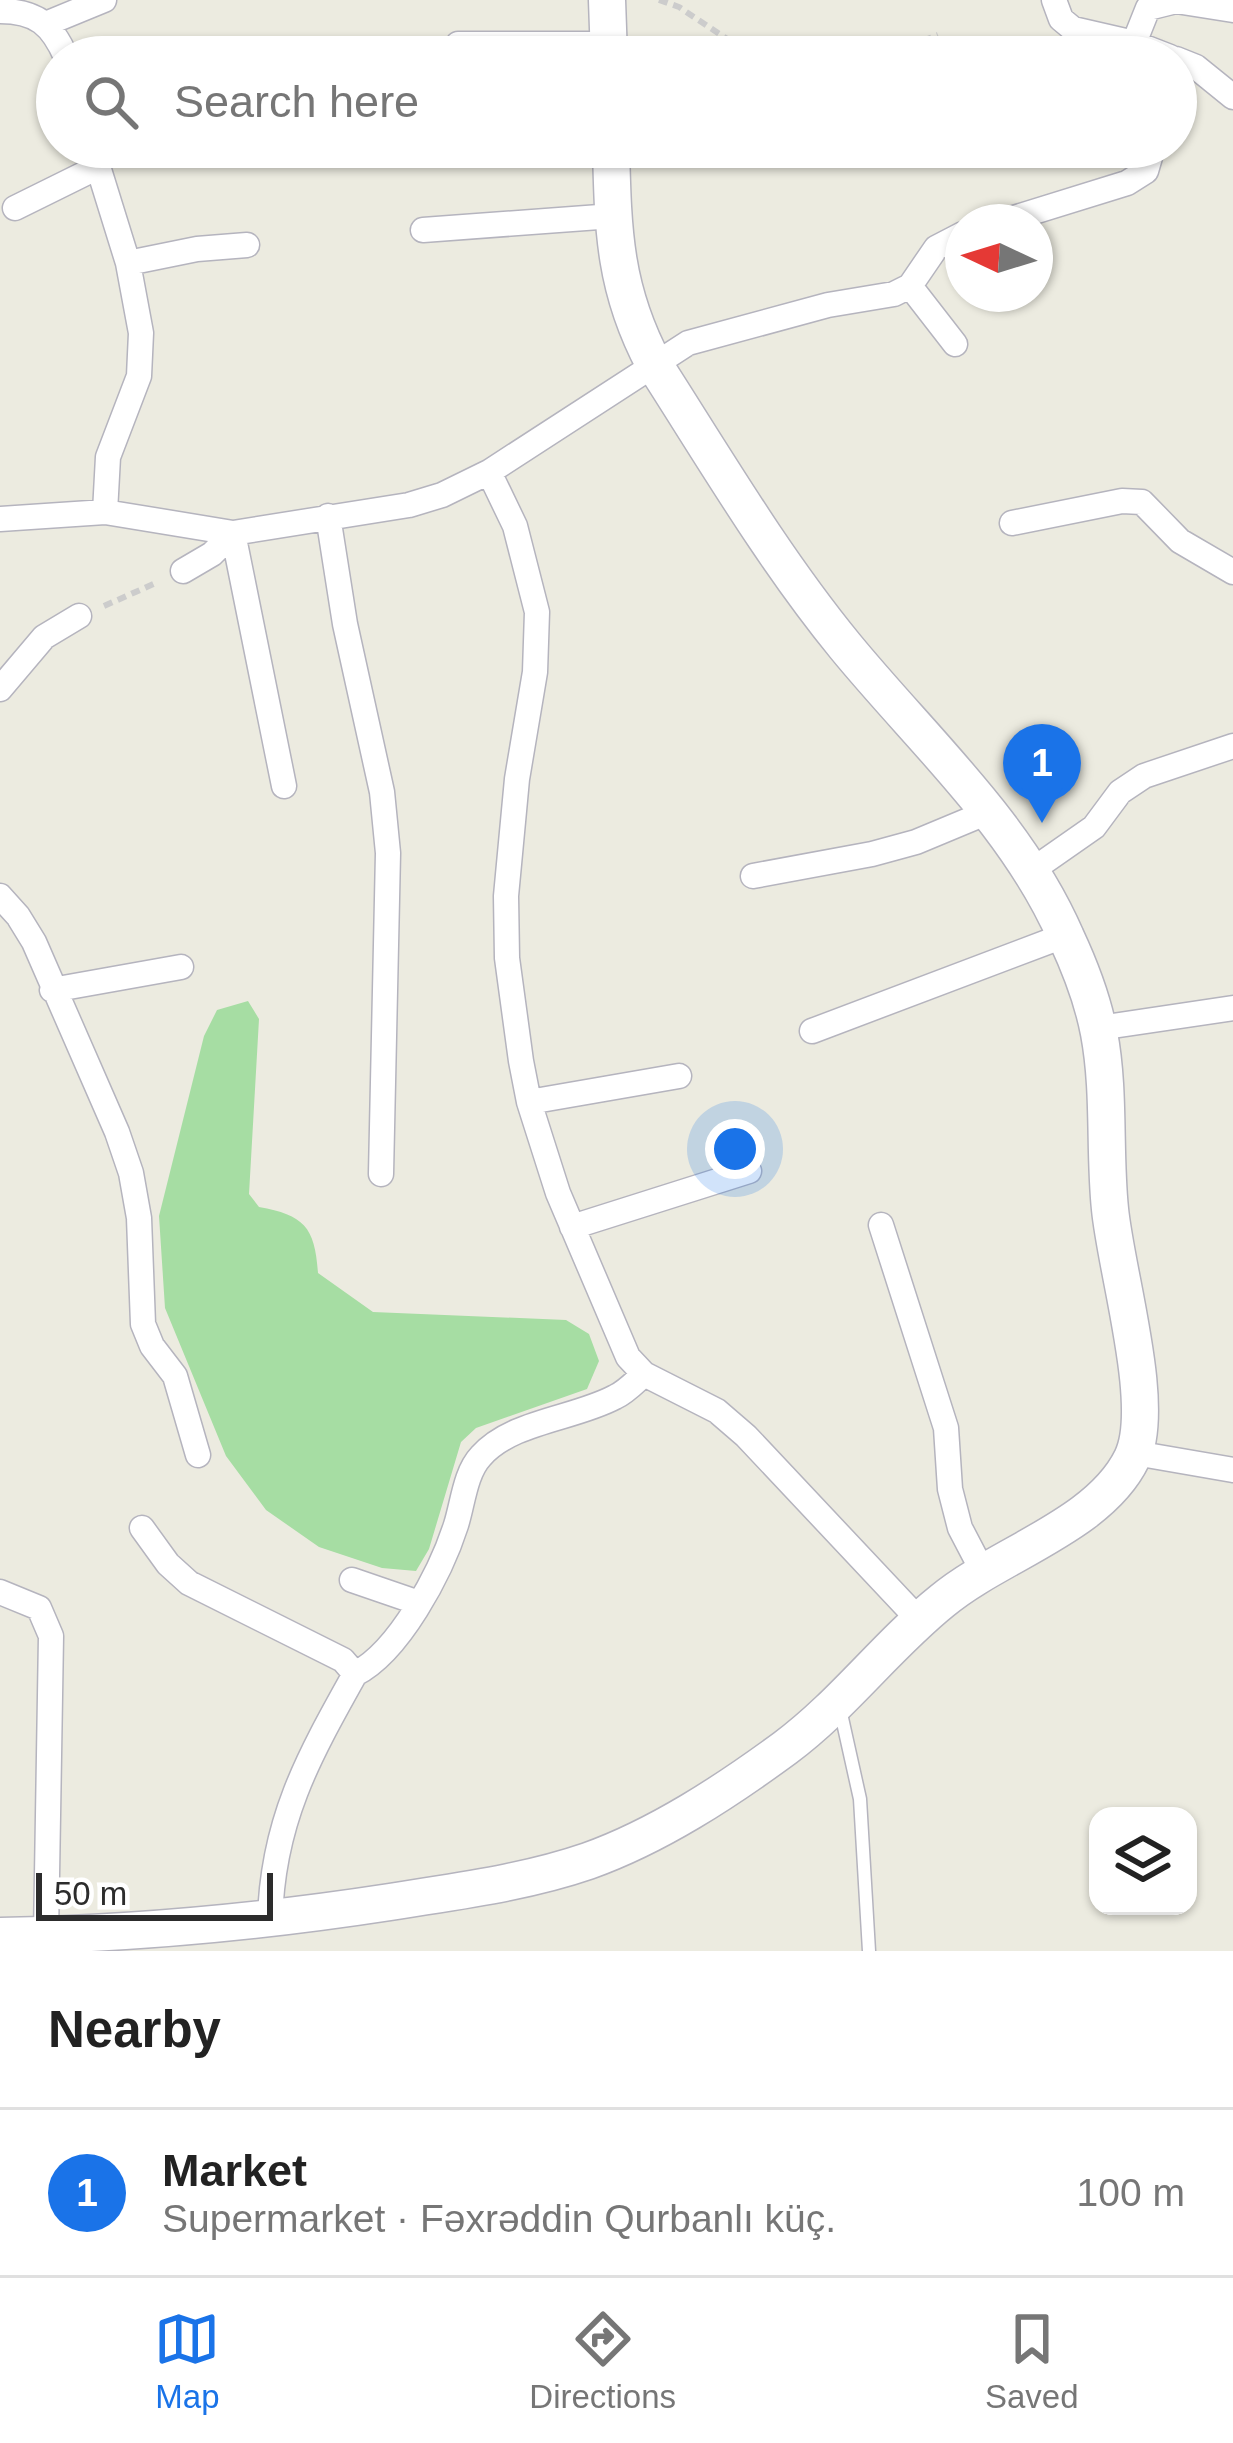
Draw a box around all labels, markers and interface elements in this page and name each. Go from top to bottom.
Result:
search box [36,36,1197,168]
icon: search [78,69,144,135]
text: Search here [174,76,419,127]
north arrow [945,204,1053,312]
pin: 1 [1003,724,1081,823]
your location [705,1119,765,1179]
map controls [1089,1807,1197,1915]
button: layers [1089,1807,1197,1915]
scale bar [36,1867,273,1920]
text: 50 m [54,1875,127,1912]
text: Nearby [48,2001,221,2058]
text: Market [162,2145,307,2196]
text: 1 [76,2171,98,2214]
text: 100 m [1077,2171,1185,2214]
text: Supermarket · Fəxrəddin Qurbanlı küç. [162,2197,836,2240]
tab: Map [154,2306,220,2416]
tab: Directions [529,2306,676,2416]
tab: Saved [985,2306,1079,2416]

